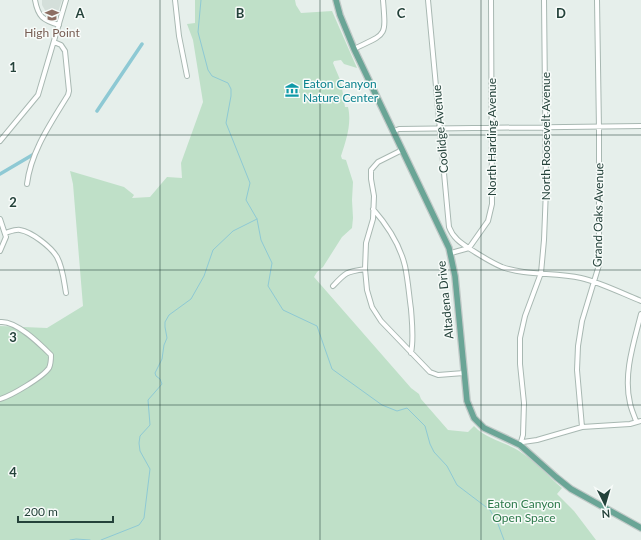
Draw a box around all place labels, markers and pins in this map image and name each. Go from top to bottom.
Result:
school or university icon: High Point [44,7,60,23]
place label: High Point [24,25,80,40]
place label: Eaton Canyon Nature Center [303,76,379,105]
museum icon: Eaton Canyon Nature Center [284,82,300,98]

